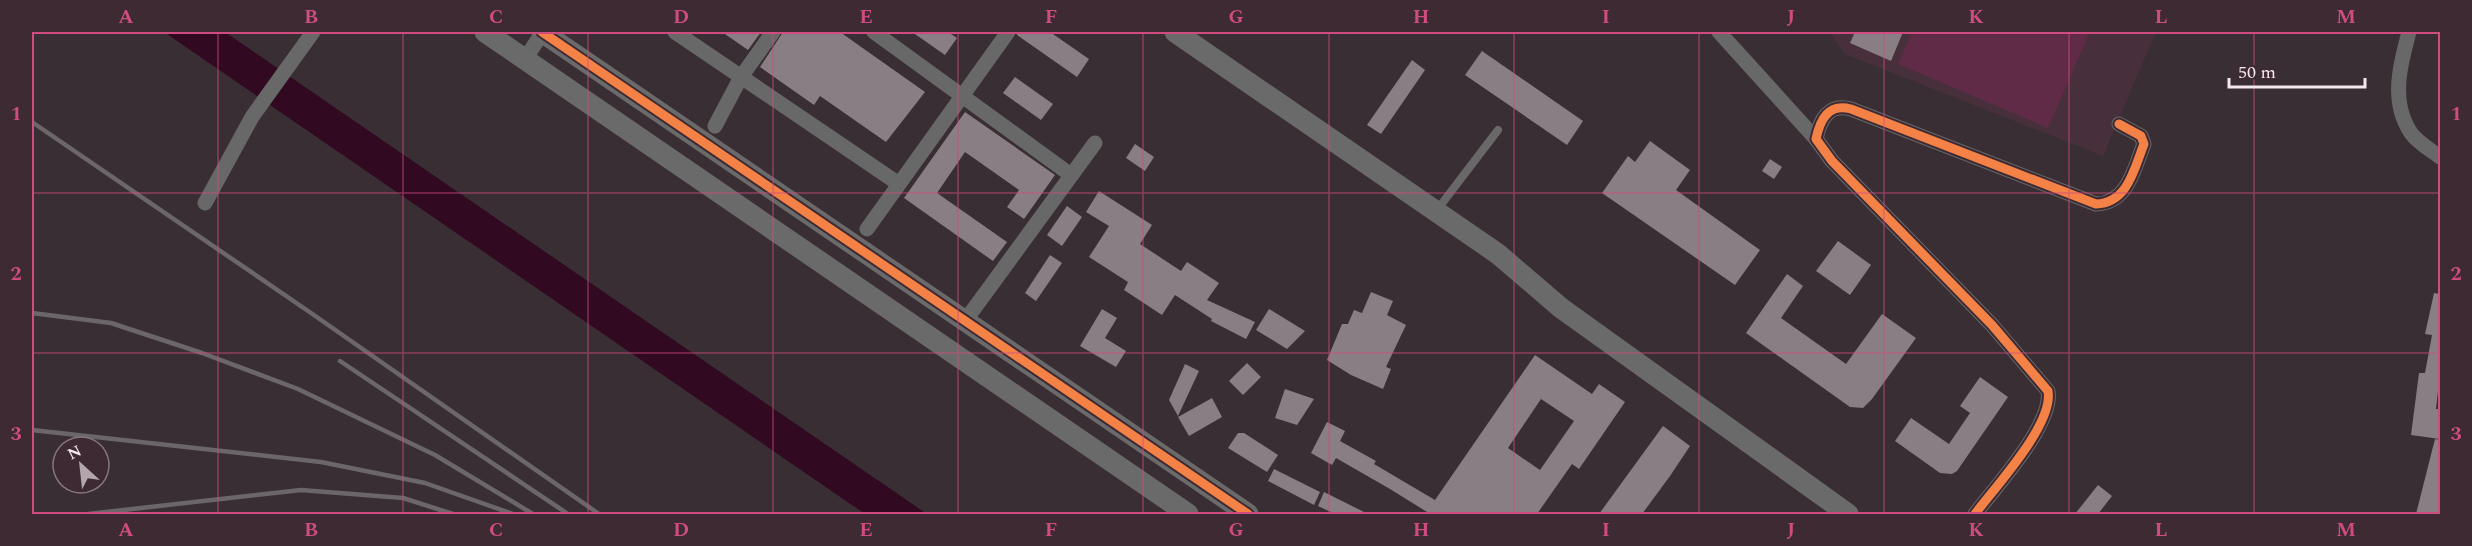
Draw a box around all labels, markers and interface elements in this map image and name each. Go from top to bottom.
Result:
text: A [118,2,134,32]
text: B [304,2,318,32]
text: C [489,2,503,32]
text: D [673,2,689,32]
text: E [859,2,873,32]
text: F [1045,2,1057,32]
text: G [1228,2,1244,32]
text: H [1413,2,1429,32]
text: I [1602,2,1610,32]
text: J [1787,2,1795,32]
text: K [1968,2,1984,32]
text: L [2155,2,2167,32]
text: M [2336,2,2356,32]
scale bar [2229,51,2366,89]
text: 50 m [2238,59,2276,86]
text: 1 [10,99,22,129]
text: 1 [2450,99,2462,129]
text: 2 [10,259,22,289]
text: 2 [2450,259,2462,289]
text: 3 [10,419,22,449]
text: 3 [2450,419,2462,449]
north arrow [51,435,111,495]
text: N [63,439,86,466]
text: A [118,515,134,545]
text: B [304,515,318,545]
text: C [489,515,503,545]
text: D [673,515,689,545]
text: E [859,515,873,545]
text: F [1045,515,1057,545]
text: G [1228,515,1244,545]
text: H [1413,515,1429,545]
text: I [1602,515,1610,545]
text: J [1787,515,1795,545]
text: K [1968,515,1984,545]
text: L [2155,515,2167,545]
text: M [2336,515,2356,545]

